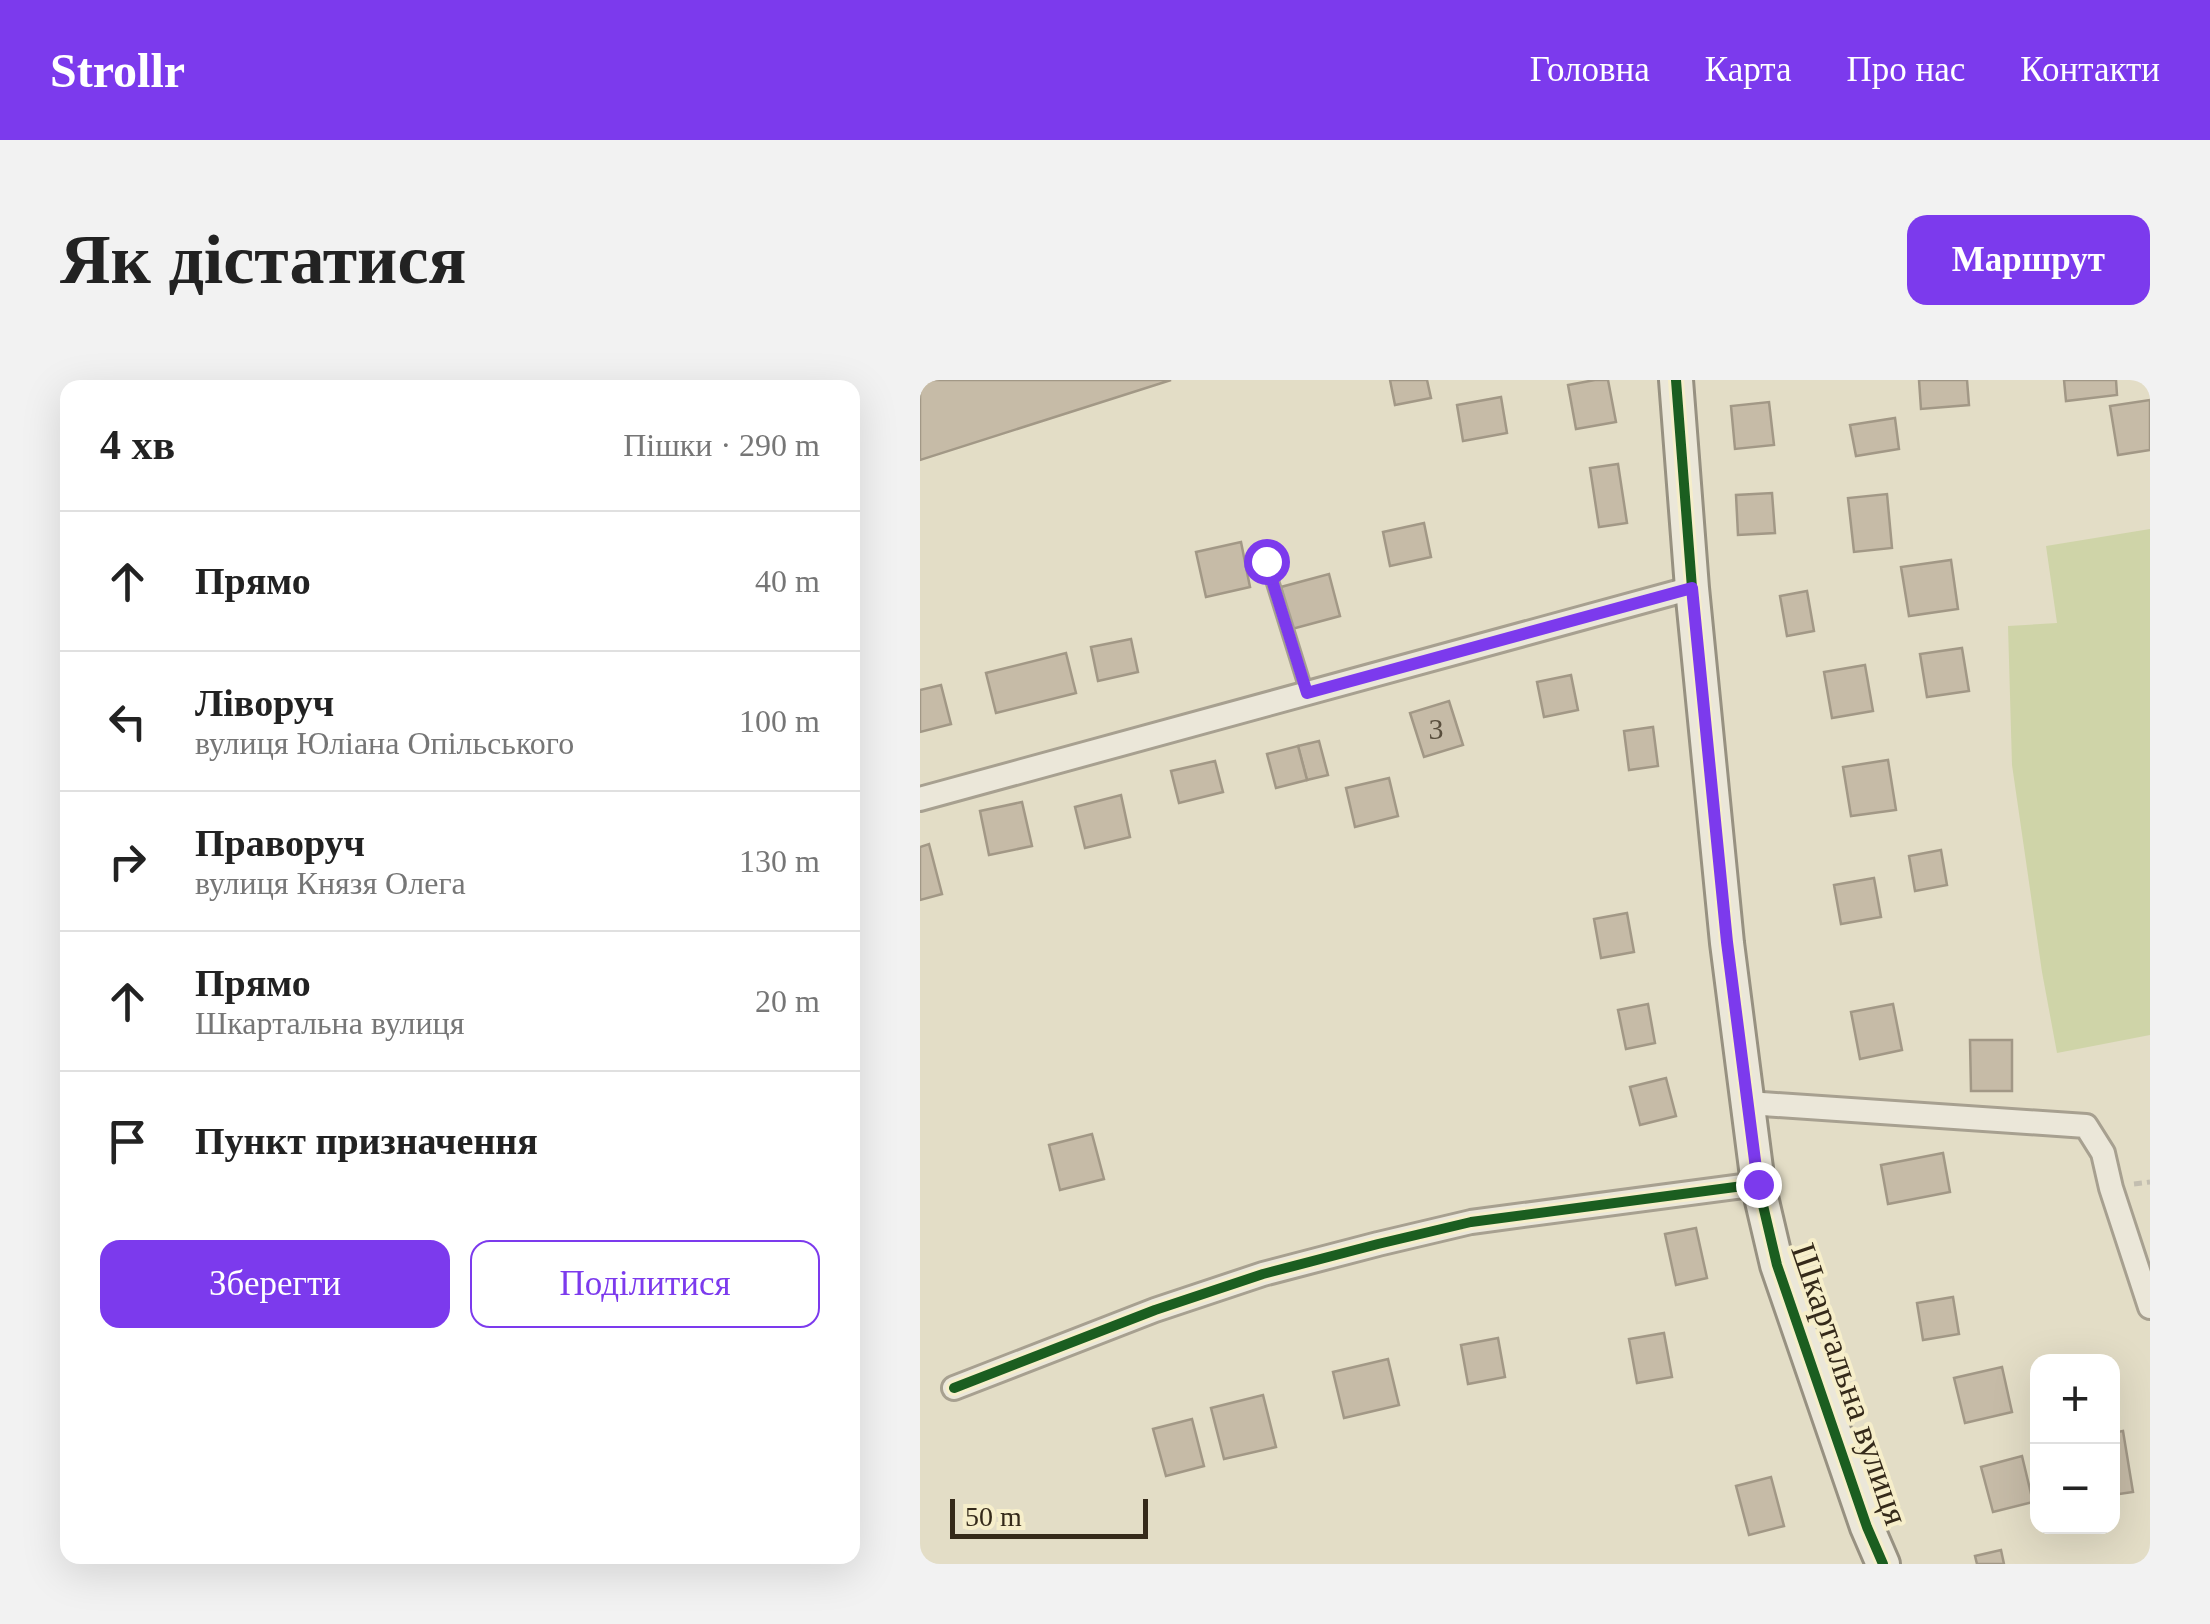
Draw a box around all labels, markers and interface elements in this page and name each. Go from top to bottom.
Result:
text: Strollr [50,44,185,97]
text: Головна [1530,50,1650,89]
text: Карта [1705,50,1792,89]
text: Про нас [1847,50,1965,89]
text: Контакти [2020,50,2160,89]
button: Маршрут [1907,215,2150,305]
text: Як дістатися [60,221,466,298]
text: 4 хв [100,422,175,468]
text: Пішки · 290 m [623,427,820,463]
route start [1244,539,1290,585]
icon: ahead [100,554,155,609]
text: Прямо [195,560,311,602]
text: 40 m [755,563,820,599]
text: Ліворуч [195,682,334,724]
icon: left [100,694,155,749]
text: 100 m [739,703,820,739]
house number: 3 [1429,712,1444,745]
text: вулиця Юліана Опільського [195,725,574,761]
text: Праворуч [195,822,365,864]
icon: right [100,834,155,889]
text: 130 m [739,843,820,879]
text: вулиця Князя Олега [195,865,466,901]
text: Прямо [195,962,311,1004]
icon: ahead [100,974,155,1029]
text: 20 m [755,983,820,1019]
text: Шкартальна вулиця [195,1005,464,1041]
icon: arrive [100,1114,155,1169]
text: Пункт призначення [195,1120,538,1162]
route end [1736,1162,1782,1208]
street label: Шкартальна вулиця [1783,1238,1916,1530]
button: Зберегти [100,1240,450,1328]
button: Поділитися [470,1240,820,1328]
map controls [2030,1354,2120,1534]
button: + [2030,1354,2120,1444]
button: − [2030,1444,2120,1534]
scale bar [950,1494,1148,1538]
text: 50 m [965,1501,1022,1532]

